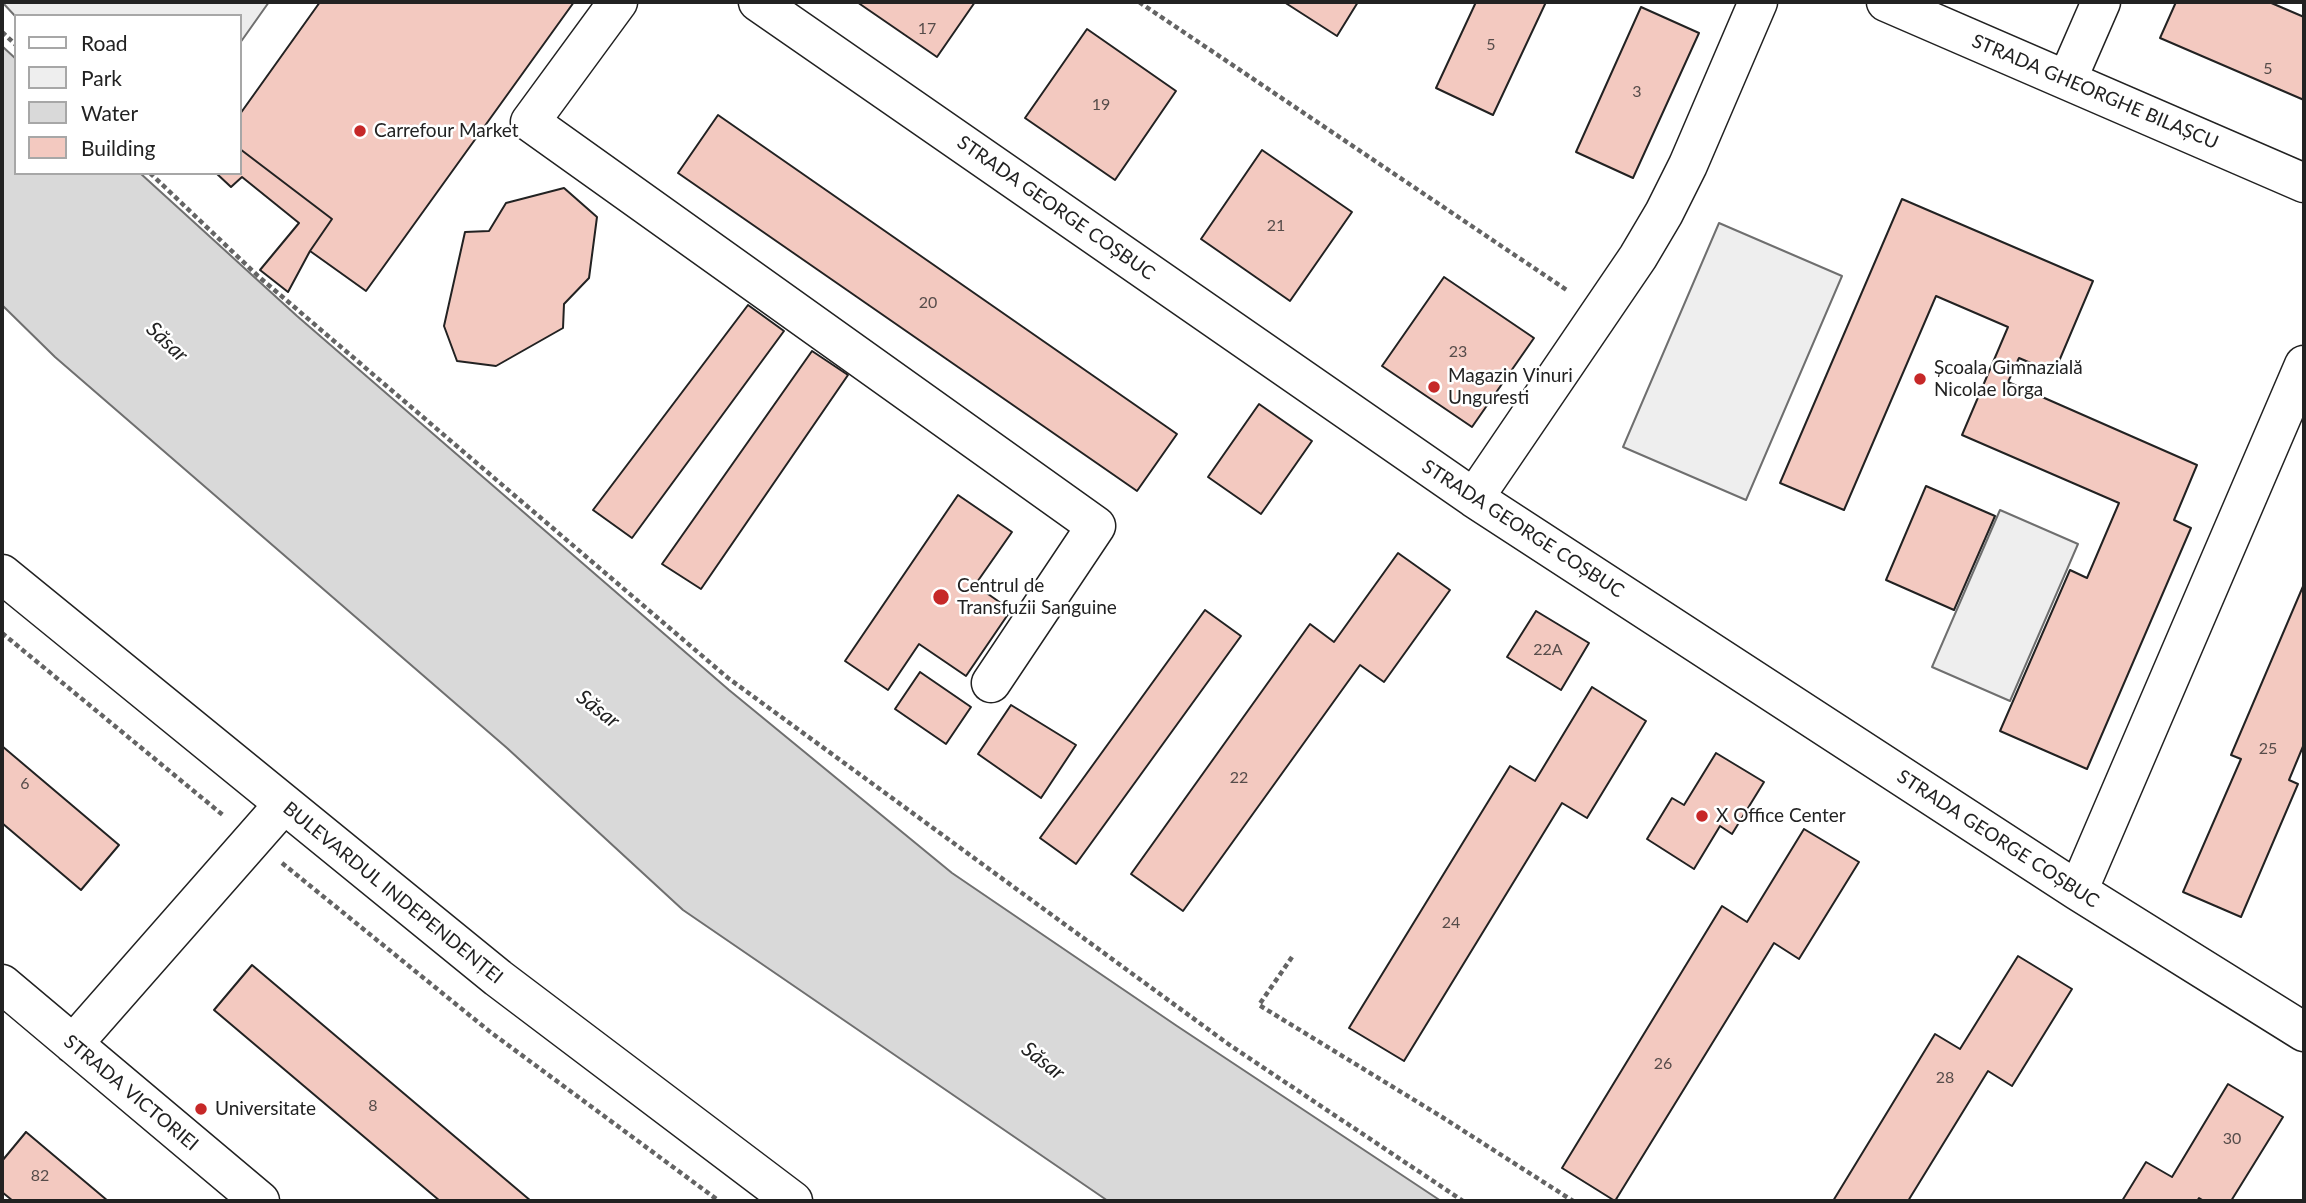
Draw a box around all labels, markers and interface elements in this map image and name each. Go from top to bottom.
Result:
legend [14,14,242,175]
house number: 17 [918,19,936,39]
text: Road [81,30,128,55]
street label: STRADA GHEORGHE BILAȘCU [1968,30,2222,154]
house number: 5 [1486,35,1496,55]
house number: 5 [2263,59,2273,79]
text: Park [81,65,122,90]
house number: 3 [1632,82,1642,102]
house number: 19 [1092,95,1110,115]
text: Water [81,100,138,125]
place label: Carrefour Market [374,120,519,142]
marker: Carrefour Market [352,123,368,139]
street label: STRADA GEORGE COȘBUC [953,131,1159,285]
text: Building [81,135,156,160]
house number: 21 [1267,216,1285,236]
house number: 20 [919,293,937,313]
water label: Săsar [141,317,193,367]
house number: 23 [1449,342,1467,362]
place label: Școala Gimnazială Nicolae Iorga [1934,357,2083,401]
place label: Magazin Vinuri Unguresti [1448,365,1573,409]
marker: Școala Gimnazială Nicolae Iorga [1912,371,1928,387]
marker: Magazin Vinuri Unguresti [1426,379,1442,395]
street label: STRADA GEORGE COȘBUC [1418,455,1628,603]
place label: Centrul de Transfuzii Sanguine [957,575,1117,619]
marker: Centrul de Transfuzii Sanguine [931,587,951,607]
house number: 22A [1533,640,1563,660]
water label: Săsar [571,684,625,734]
house number: 25 [2259,739,2277,759]
street label: STRADA GEORGE COȘBUC [1893,765,2103,913]
house number: 22 [1230,768,1248,788]
house number: 6 [20,774,30,794]
street label: BULEVARDUL INDEPENDENȚEI [278,797,508,989]
place label: X Office Center [1716,805,1846,827]
marker: X Office Center [1694,808,1710,824]
house number: 24 [1442,913,1460,933]
street label: STRADA VICTORIEI [59,1030,203,1156]
water label: Săsar [1016,1036,1070,1086]
house number: 26 [1654,1054,1672,1074]
house number: 28 [1936,1068,1954,1088]
house number: 8 [368,1096,378,1116]
place label: Universitate [215,1098,316,1120]
marker: Universitate [193,1101,209,1117]
house number: 30 [2223,1129,2241,1149]
house number: 82 [31,1166,49,1186]

